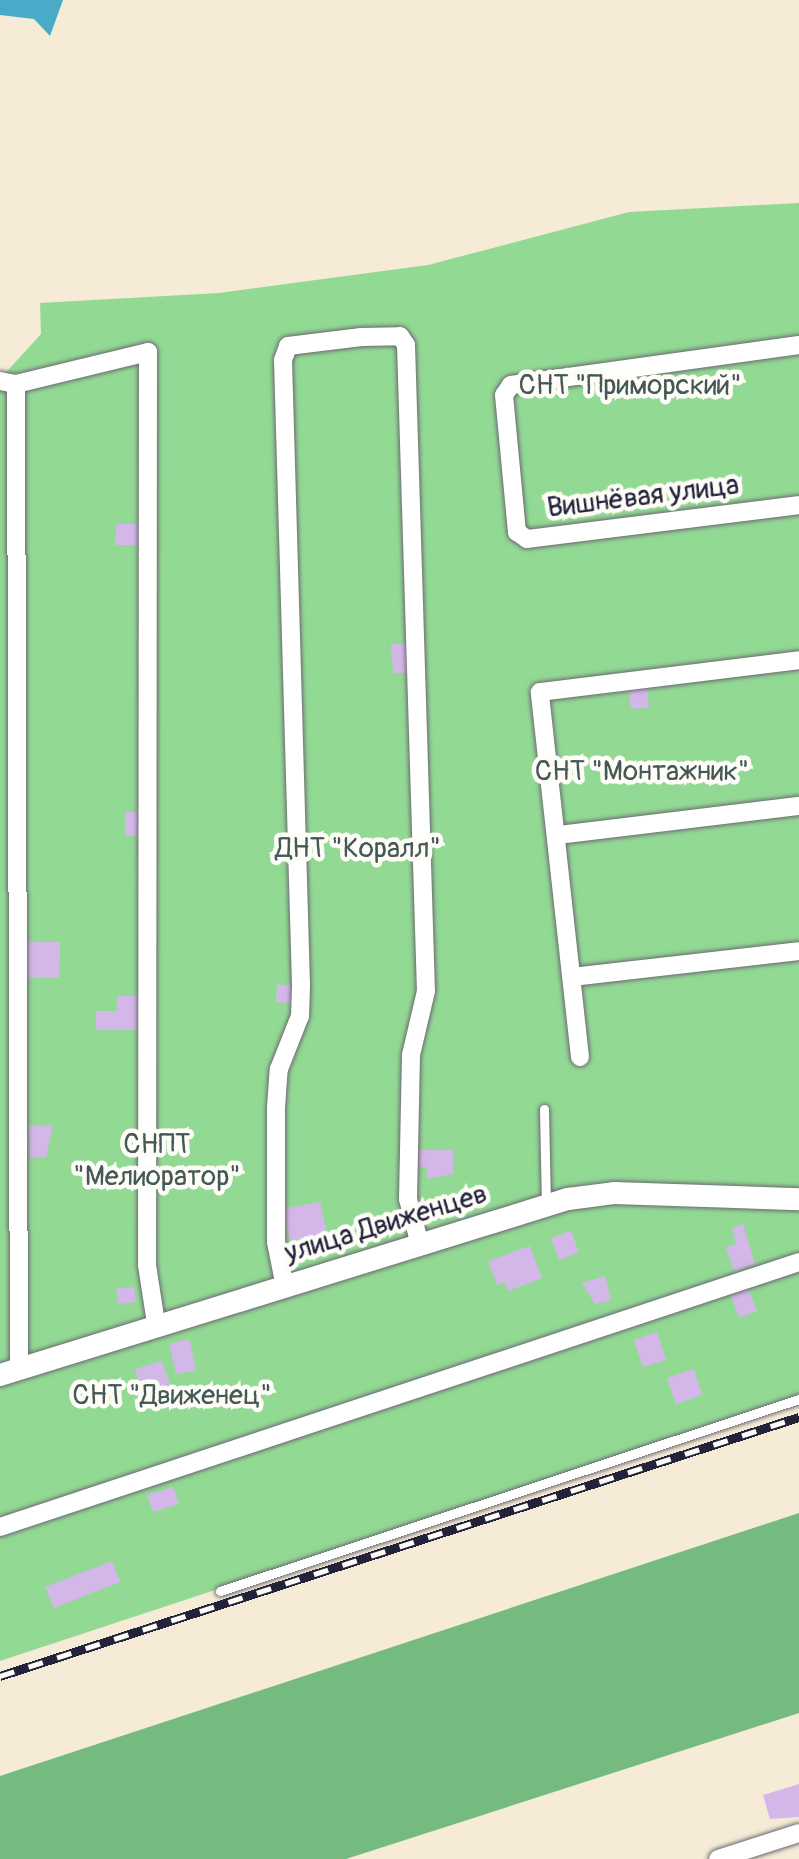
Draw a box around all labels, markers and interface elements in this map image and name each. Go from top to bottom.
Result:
park label: СНТ "Приморский" [518,369,742,403]
street label: Вишнёвая улица [545,469,741,525]
park label: СНТ "Монтажник" [535,755,749,789]
park label: ДНТ "Коралл" [275,832,441,866]
park label: СНПТ "Мелиоратор" [73,1128,241,1194]
street label: улица Движенцев [281,1177,491,1271]
park label: СНТ "Движенец" [72,1379,272,1413]

